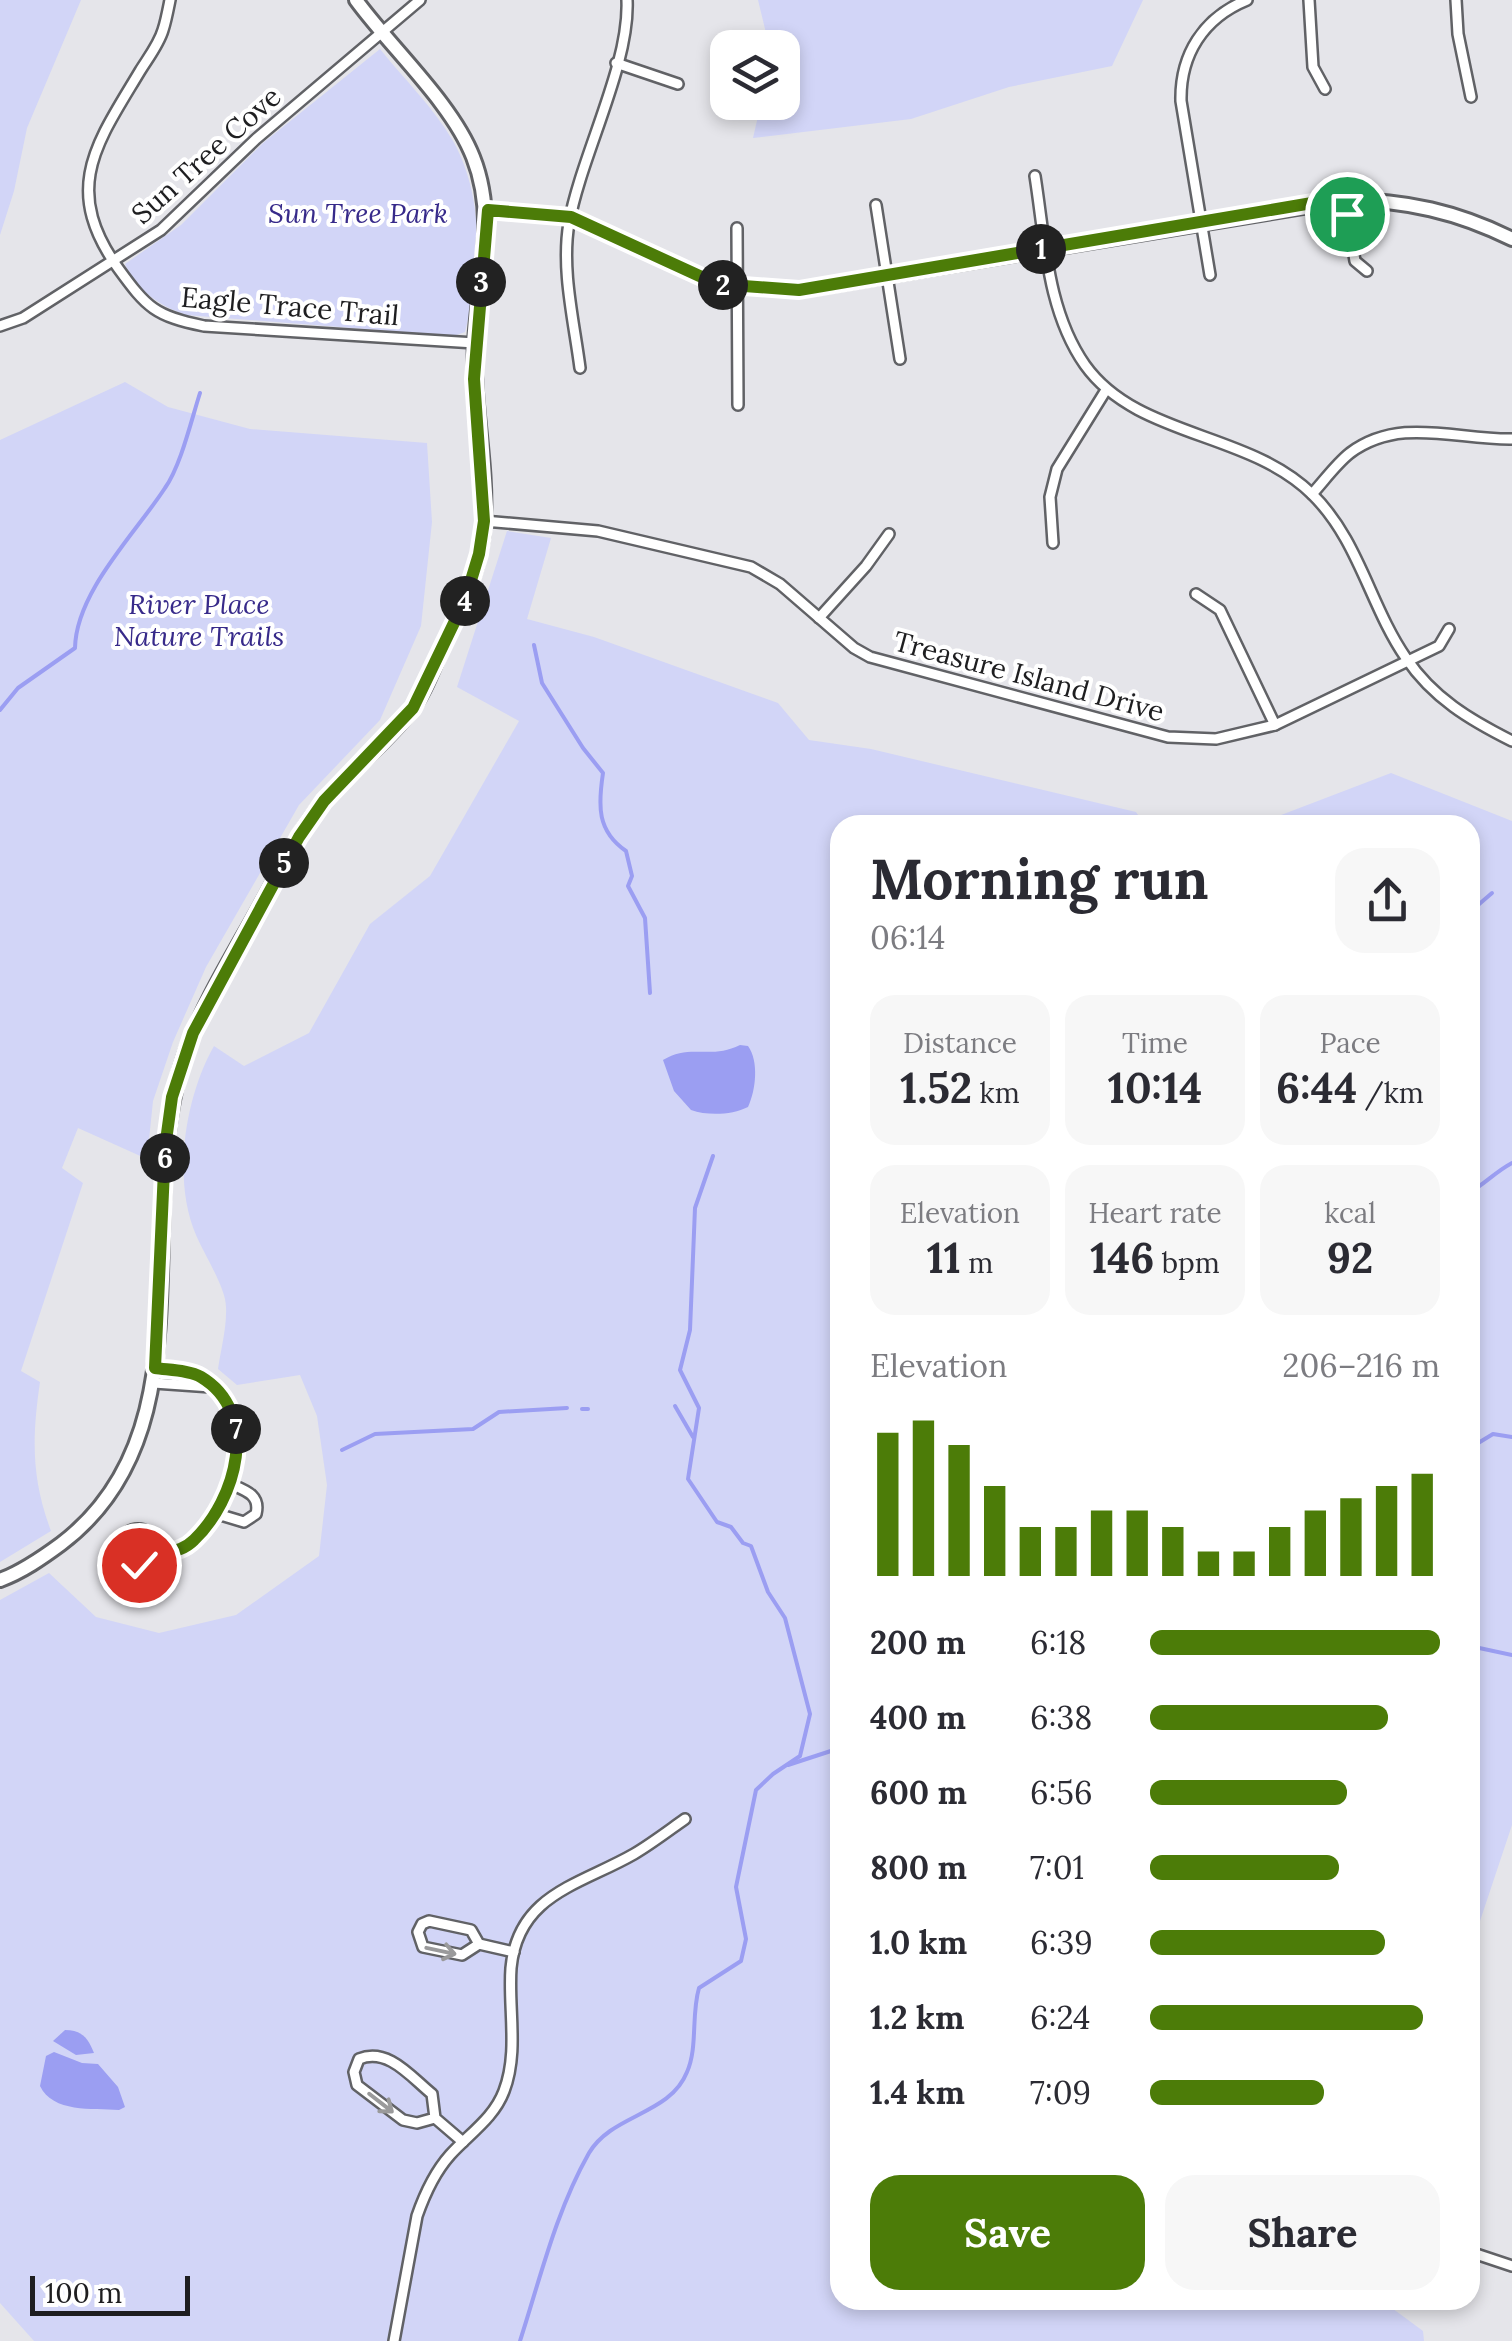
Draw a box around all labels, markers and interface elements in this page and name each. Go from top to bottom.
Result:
map controls [710,30,800,120]
button: layers [710,30,800,120]
street label: Sun Tree Cove [124,78,288,232]
pin [1305,172,1390,257]
icon: arrive [1320,187,1375,242]
park label: Sun Tree Park [268,195,448,231]
pin: 1 [1016,224,1066,274]
text: 1 [1035,231,1047,267]
pin: 3 [456,257,506,307]
pin: 2 [698,260,748,310]
text: 3 [473,264,489,300]
text: 2 [716,267,730,303]
street label: Eagle Trace Trail [179,279,401,333]
pin: 4 [440,576,490,626]
text: 4 [457,583,473,619]
park label: River Place Nature Trails [114,586,284,654]
street label: Treasure Island Drive [890,623,1168,729]
pin: 5 [259,838,309,888]
text: Morning run [870,844,1208,914]
text: 5 [276,845,292,881]
button: share [1335,848,1440,953]
text: 06:14 [870,917,945,958]
text: Distance [903,1025,1017,1061]
text: Time [1122,1025,1188,1061]
text: Pace [1319,1025,1381,1061]
text: 1.52 [900,1061,972,1115]
text: 10:14 [1108,1061,1202,1115]
text: 6:44 [1276,1061,1357,1115]
text: km [972,1075,1020,1111]
text: /km [1357,1075,1424,1111]
pin: 6 [140,1133,190,1183]
text: 6 [157,1140,173,1176]
text: Elevation [900,1195,1020,1231]
text: Heart rate [1088,1195,1222,1231]
text: kcal [1324,1195,1376,1231]
text: 11 [927,1231,961,1285]
text: 146 [1090,1231,1154,1285]
text: 92 [1327,1231,1373,1285]
text: m [961,1245,993,1281]
text: bpm [1154,1245,1220,1281]
text: Elevation [870,1345,1007,1386]
text: 206–216 m [1282,1345,1440,1386]
pin: 7 [211,1404,261,1454]
text: 7 [229,1411,243,1447]
pin [97,1523,182,1608]
icon: check [112,1538,167,1593]
text: 200 m [870,1622,966,1663]
text: 6:18 [1030,1622,1086,1663]
text: 400 m [870,1697,966,1738]
text: 6:38 [1030,1697,1092,1738]
text: 600 m [870,1772,967,1813]
text: 6:56 [1030,1772,1092,1813]
text: 800 m [870,1847,967,1888]
text: 7:01 [1030,1847,1084,1888]
text: 1.0 km [870,1922,967,1963]
text: 6:39 [1030,1922,1093,1963]
one-way arrow [424,1942,456,1961]
text: 1.2 km [870,1997,964,2038]
text: 6:24 [1030,1997,1090,2038]
text: 1.4 km [870,2072,965,2113]
text: 7:09 [1030,2072,1091,2113]
one-way arrow [367,2092,394,2113]
button: Save [870,2175,1145,2290]
button: Share [1165,2175,1440,2290]
scale bar [30,2271,190,2316]
text: 100 m [45,2275,122,2311]

